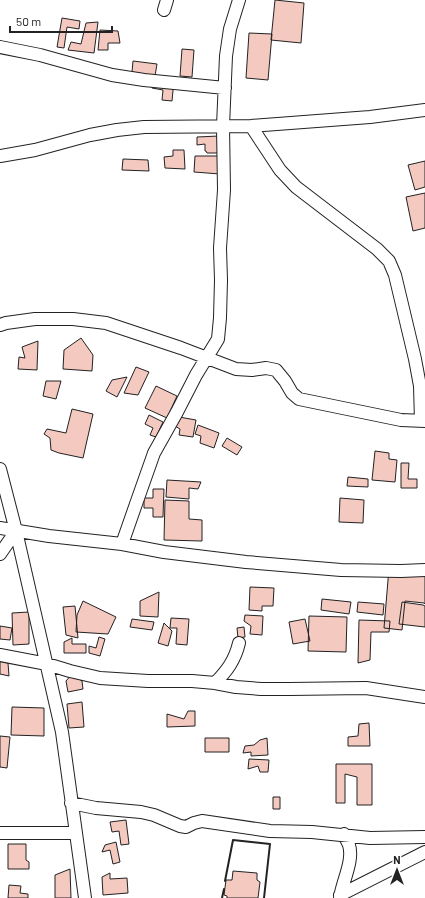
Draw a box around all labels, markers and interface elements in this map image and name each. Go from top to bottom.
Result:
scale bar [10,8,112,34]
text: 50 m [16,14,41,28]
north arrow [377,850,417,890]
text: N [393,853,401,866]

